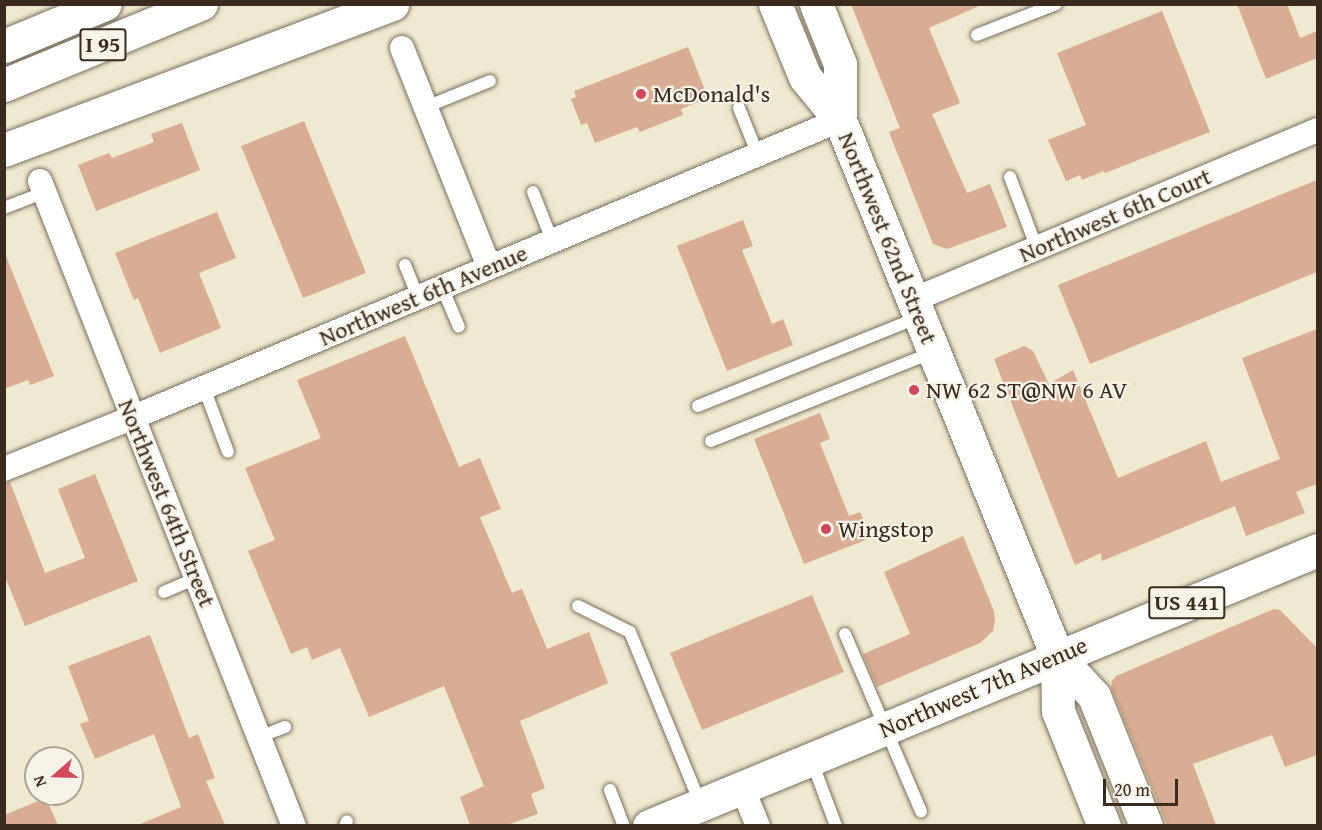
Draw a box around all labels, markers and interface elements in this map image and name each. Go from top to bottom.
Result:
road number: I 95 [79,26,127,64]
place label: McDonald's [653,80,770,108]
marker: McDonald's [634,87,648,101]
street label: Northwest 62nd Street [832,128,944,348]
street label: Northwest 6th Court [1014,161,1216,269]
street label: Northwest 6th Avenue [315,238,531,352]
place label: NW 62 ST@NW 6 AV [926,376,1127,404]
marker: NW 62 ST@NW 6 AV [907,383,921,397]
street label: Northwest 64th Street [112,395,222,611]
place label: Wingstop [838,515,934,543]
marker: Wingstop [819,522,833,536]
road number: US 441 [1148,584,1226,622]
street label: Northwest 7th Avenue [875,630,1091,744]
north arrow [24,746,84,806]
scale bar [1106,767,1181,805]
text: N [26,772,52,791]
text: 20 m [1114,776,1150,803]

